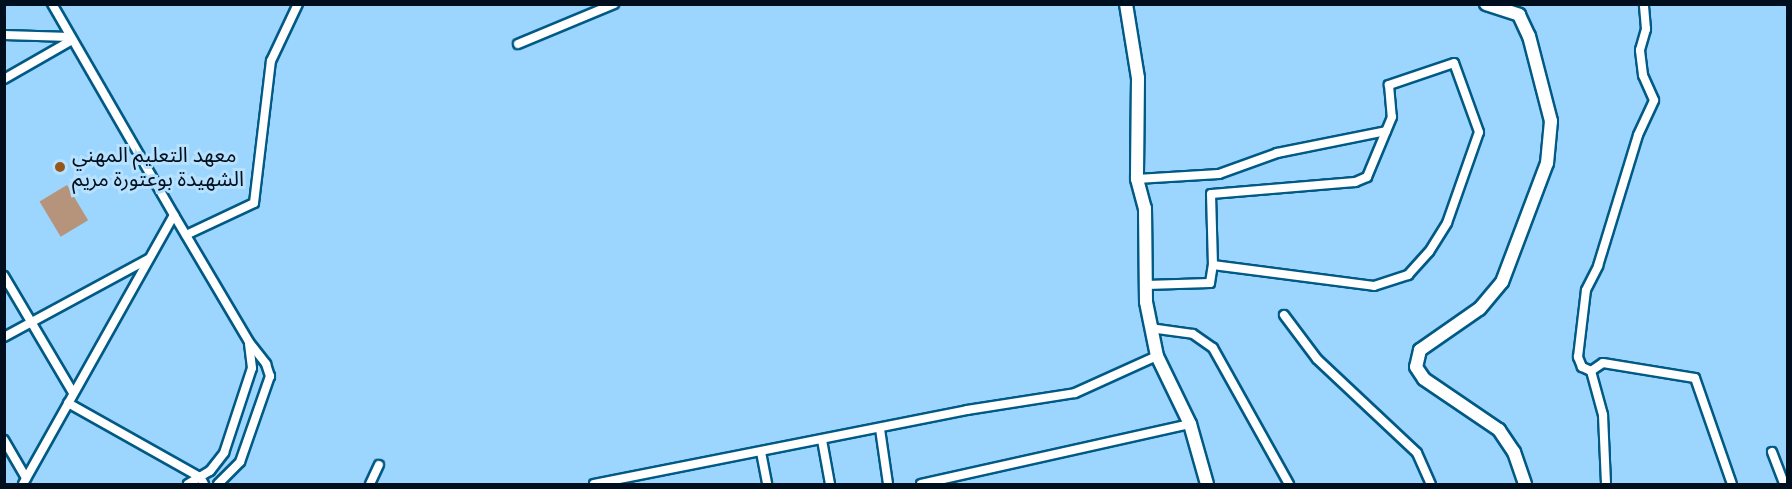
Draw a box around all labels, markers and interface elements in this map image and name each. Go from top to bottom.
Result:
place label: معهد التعليم المهني الشهيدة بوعتورة مريم [72,142,244,192]
marker: معهد التعليم المهني الشهيدة بوعتورة مريم [53,160,67,174]

